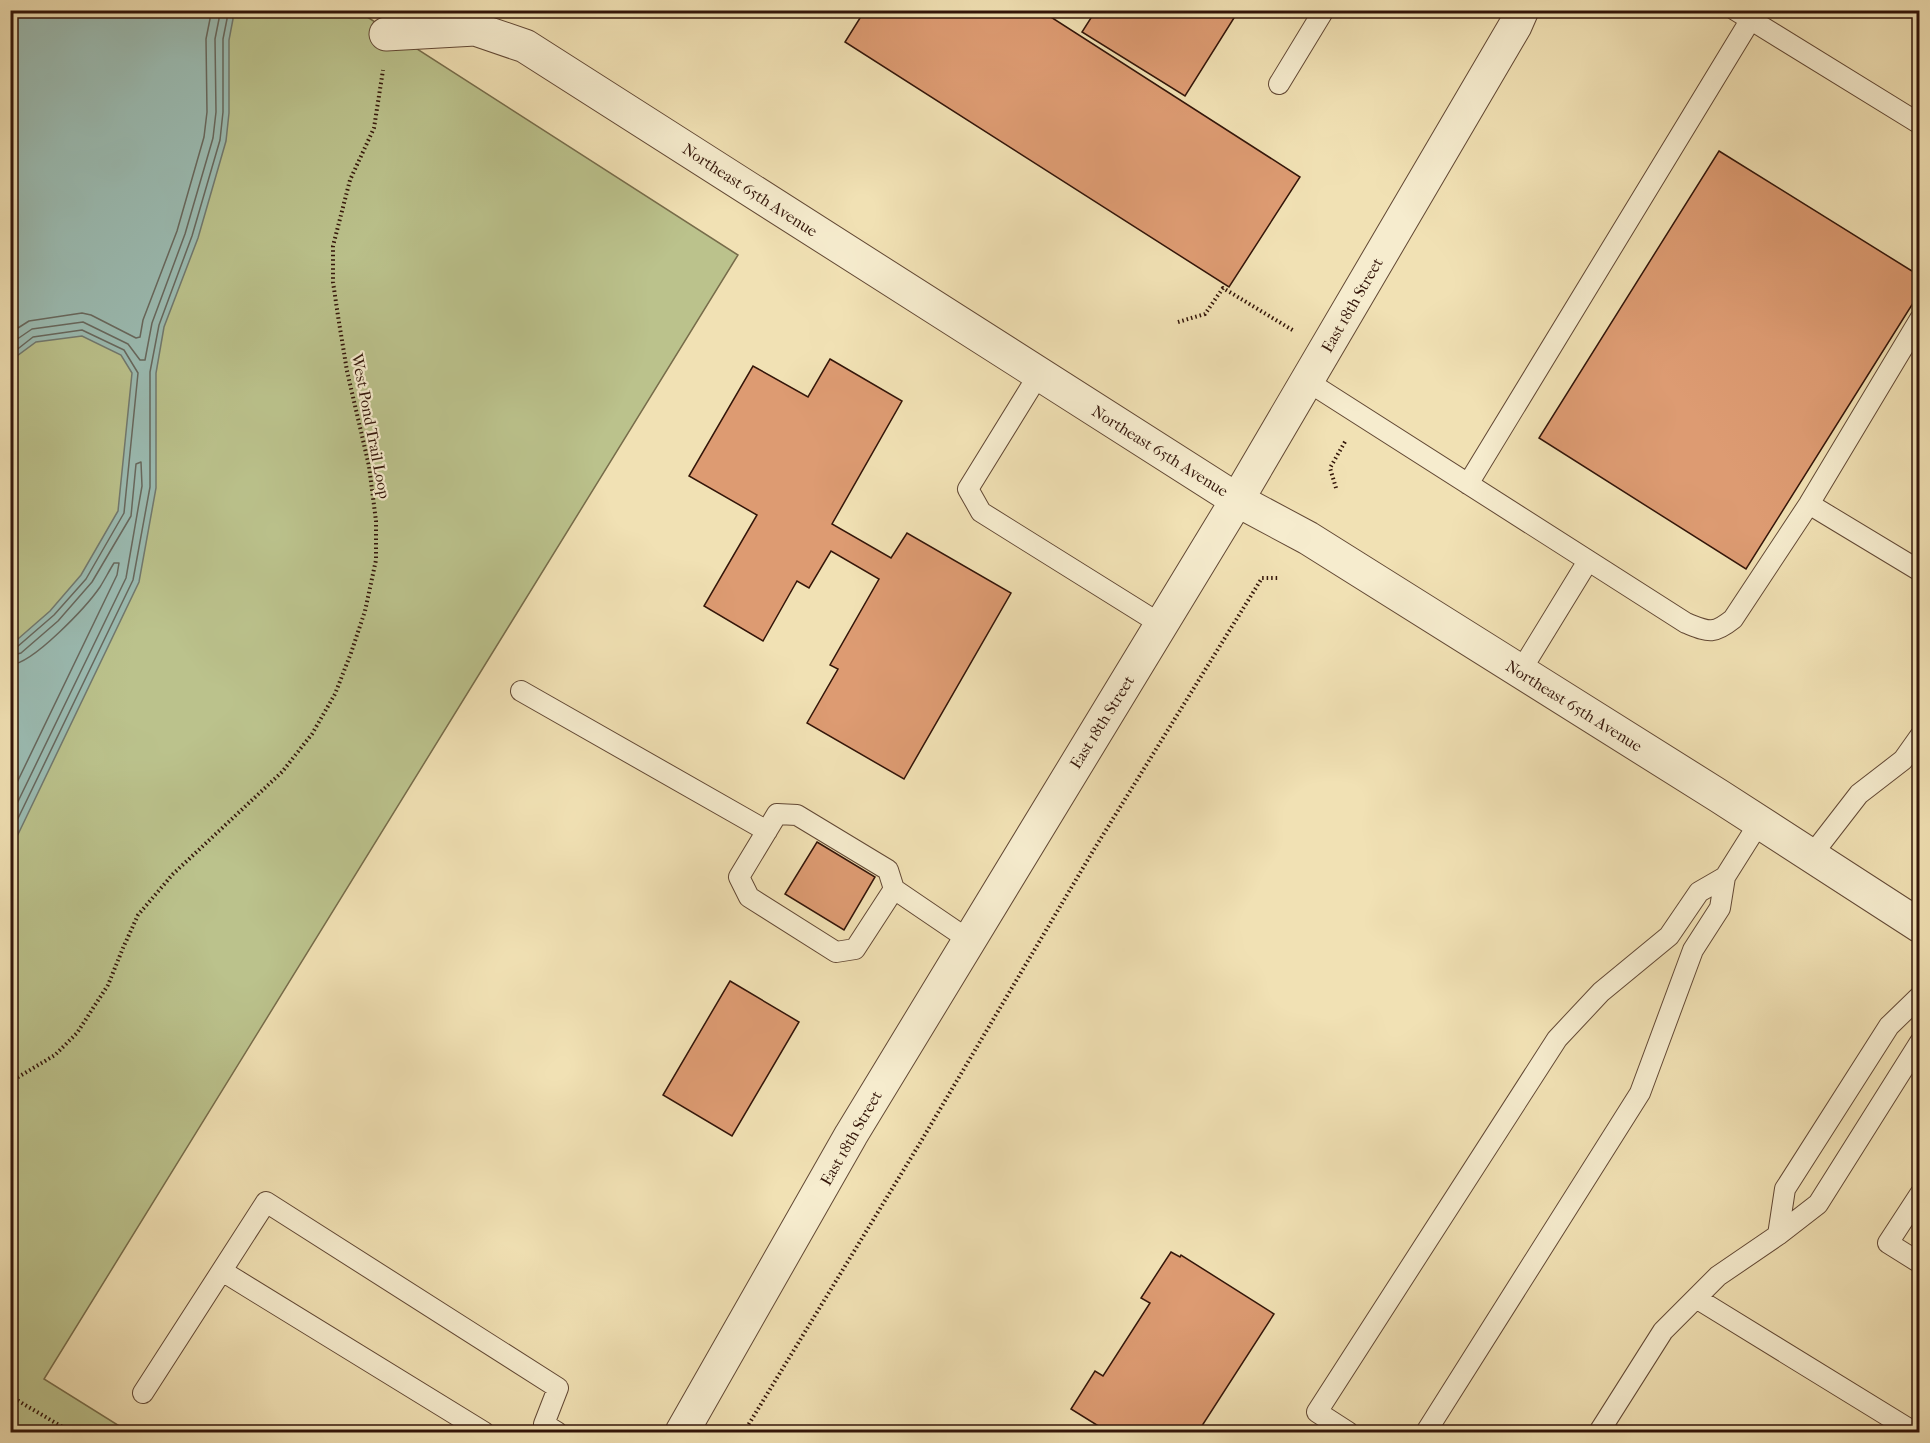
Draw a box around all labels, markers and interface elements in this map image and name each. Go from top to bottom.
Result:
street label: Northeast 65th Avenue [679,139,821,241]
street label: East 18th Street [1317,254,1387,356]
street label: West Pond Trail Loop [347,351,394,500]
street label: Northeast 65th Avenue [1088,401,1232,501]
street label: Northeast 65th Avenue [1502,656,1646,756]
street label: East 18th Street [1066,672,1138,772]
street label: East 18th Street [816,1087,886,1189]

